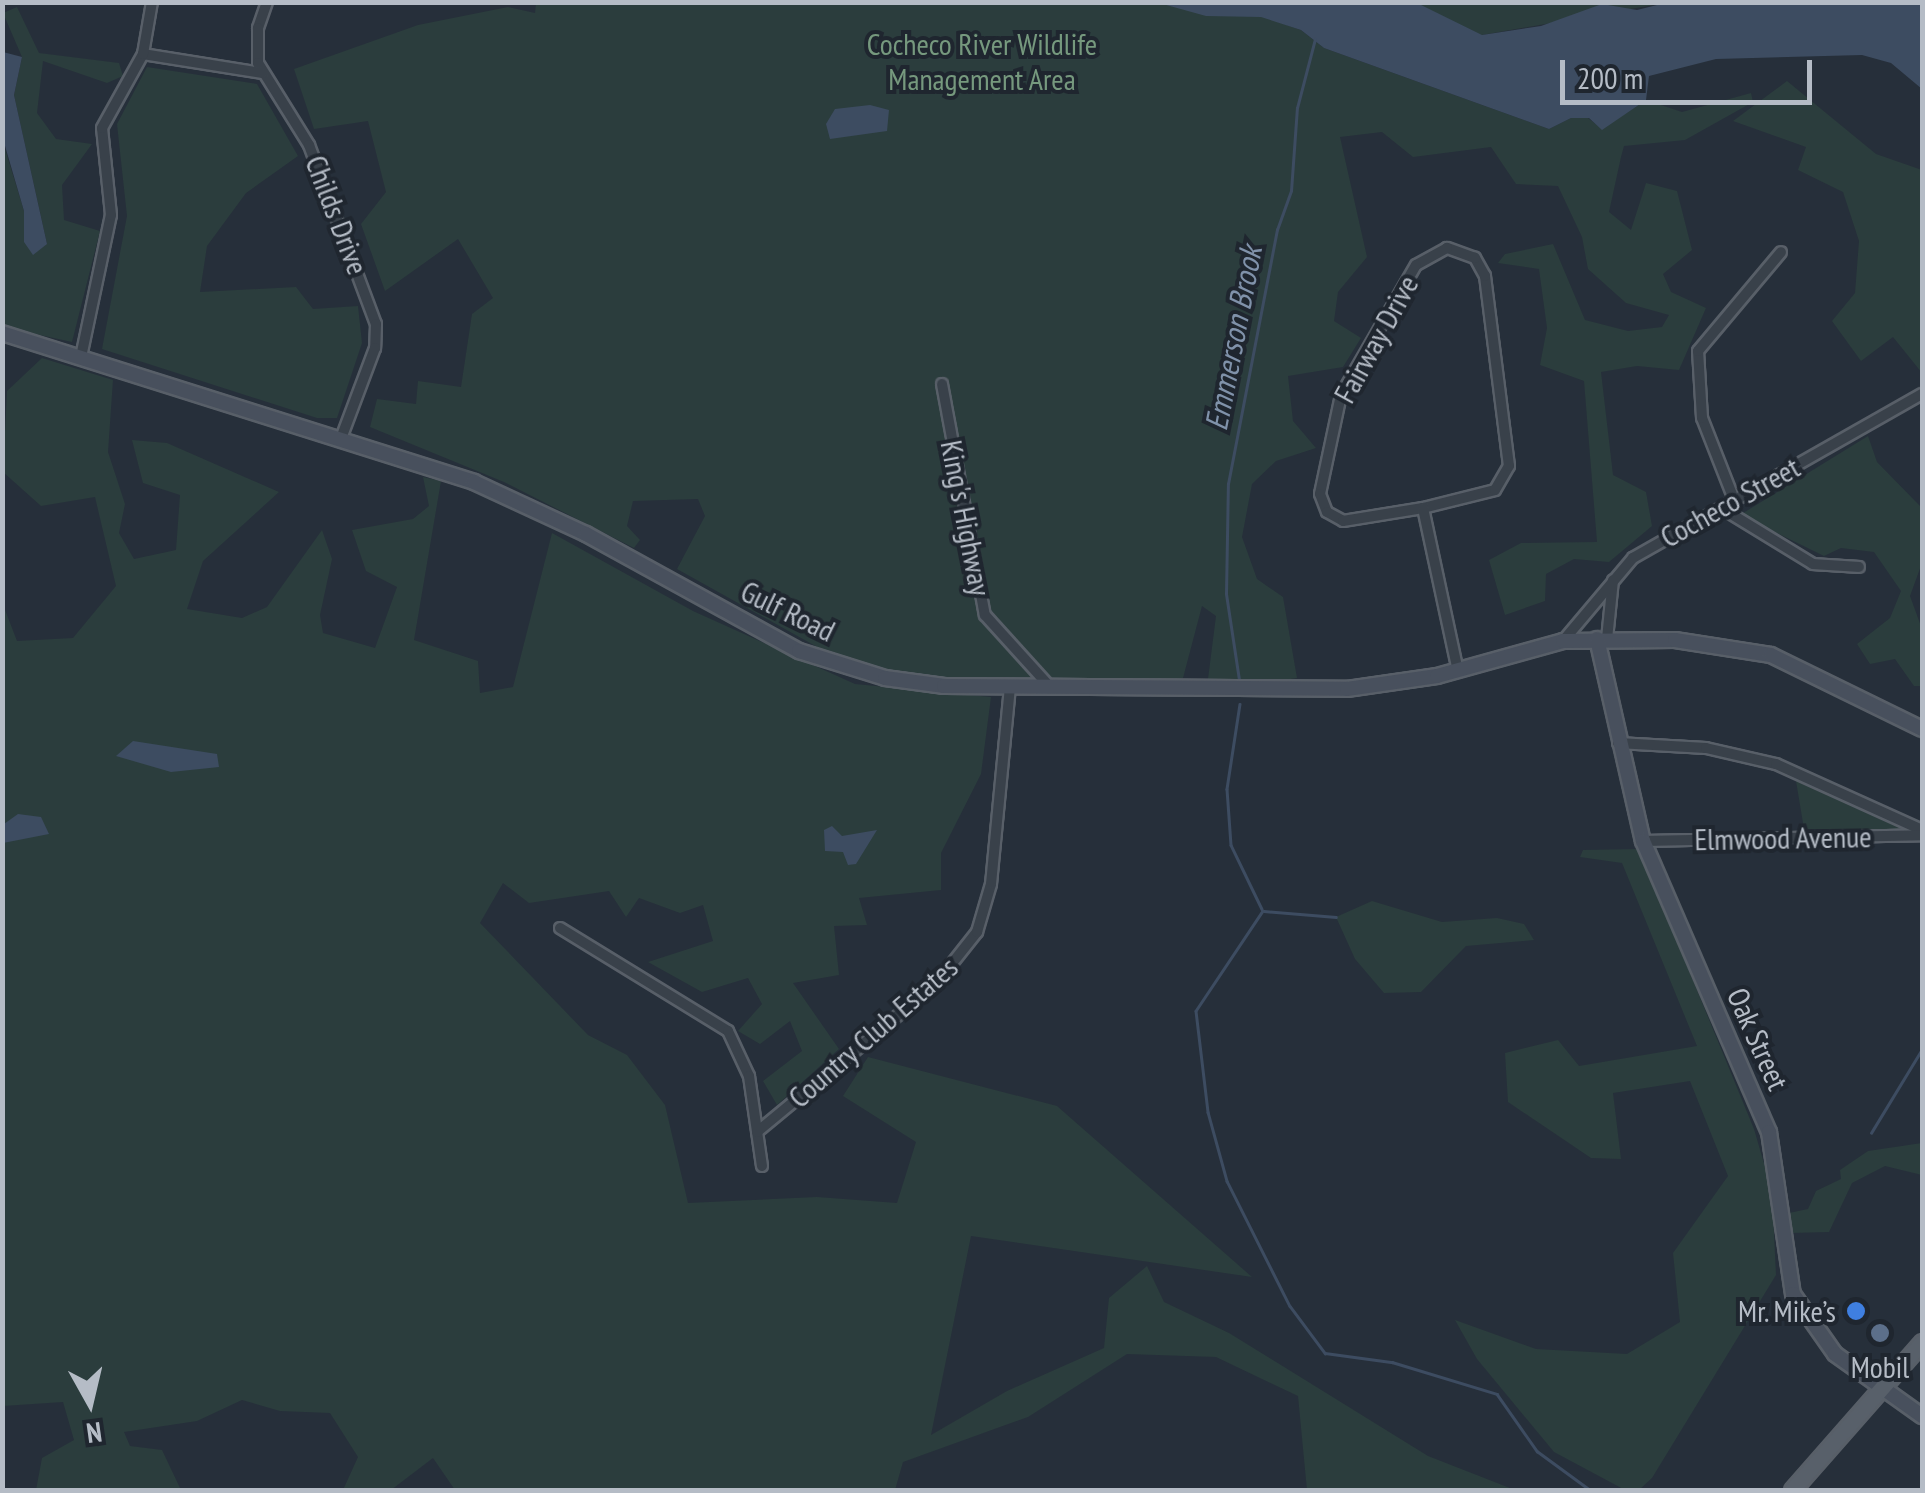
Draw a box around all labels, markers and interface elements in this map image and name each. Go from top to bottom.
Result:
park label: Cocheco River Wildlife Management Area [867,26,1097,96]
scale bar [1565,40,1818,102]
text: 200 m [1577,58,1643,97]
street label: Childs Drive [298,150,376,280]
water label: Emmerson Brook [1196,243,1270,433]
street label: Fairway Drive [1326,269,1426,409]
street label: King's Highway [933,437,999,599]
street label: Cocheco Street [1654,449,1806,555]
street label: Gulf Road [735,573,841,649]
street label: Elmwood Avenue [1694,818,1872,858]
street label: Country Club Estates [781,949,965,1115]
street label: Oak Street [1719,982,1797,1096]
place label: Mr. Mike’s [1736,1293,1836,1329]
marker: Mr. Mike’s [1845,1300,1867,1322]
marker: Mobil [1869,1322,1891,1344]
place label: Mobil [1851,1349,1909,1385]
north arrow [40,1353,140,1453]
text: N [84,1414,104,1453]

